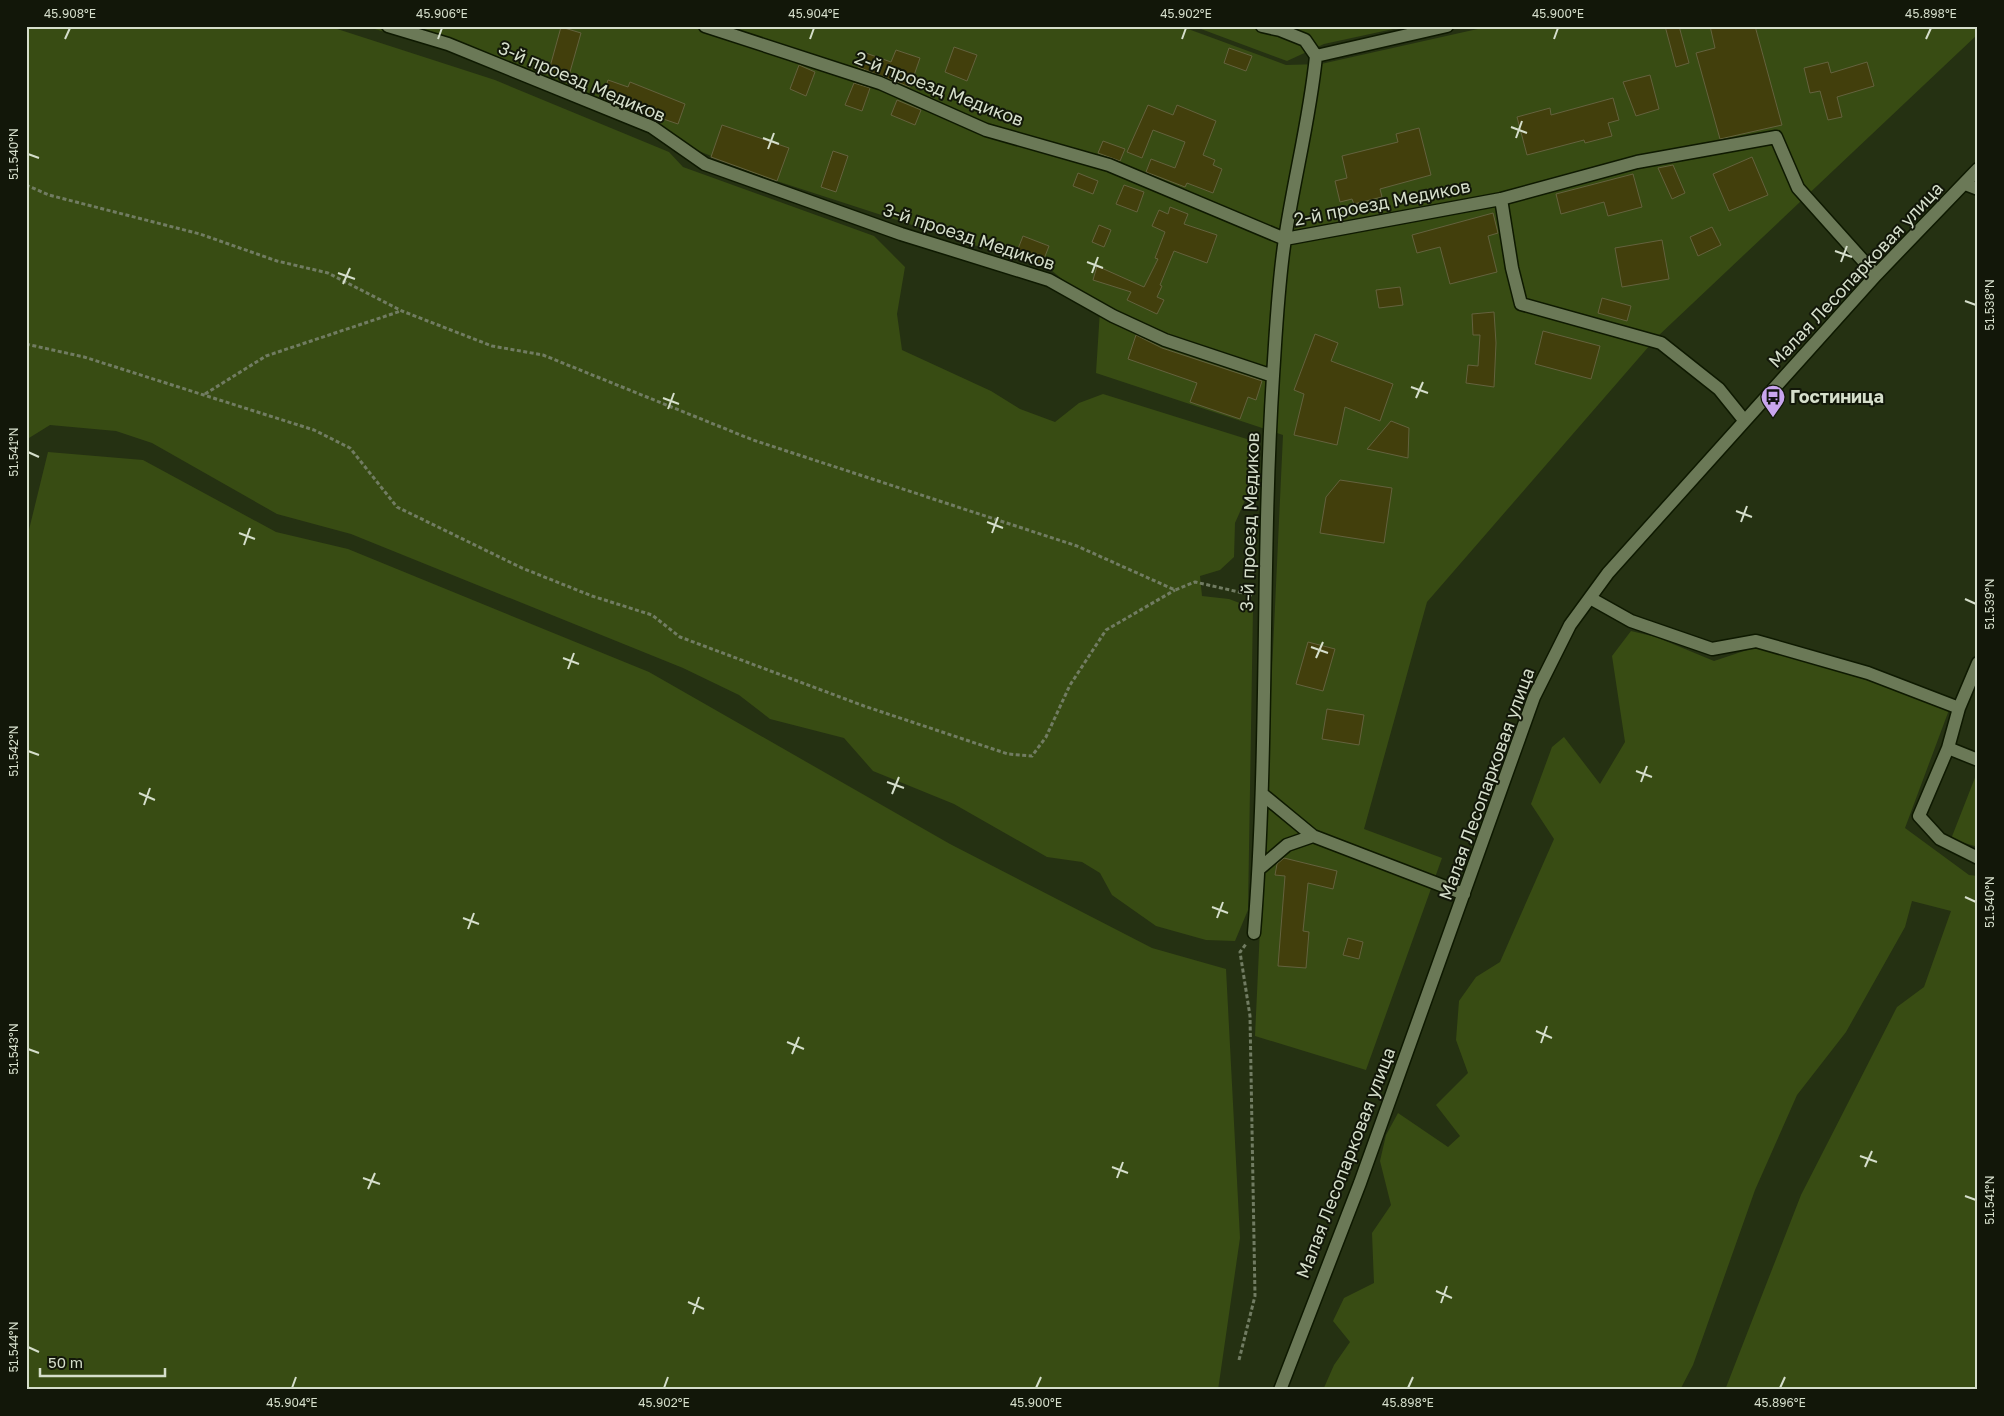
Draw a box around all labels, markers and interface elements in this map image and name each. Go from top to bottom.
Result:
text: 45.908°E [44,6,96,21]
text: 45.906°E [416,6,468,21]
text: 45.904°E [788,6,840,21]
text: 45.902°E [1160,6,1212,21]
text: 45.900°E [1532,6,1584,21]
text: 45.898°E [1905,6,1957,21]
street label: 3-й проезд Медиков [496,36,669,126]
street label: 2-й проезд Медиков [852,46,1027,130]
text: 51.540°N [6,128,21,180]
street label: 2-й проезд Медиков [1292,174,1472,230]
street label: Малая Лесопарковая улица [1763,177,1947,372]
street label: 3-й проезд Медиков [881,198,1058,274]
text: 51.538°N [1982,279,1997,331]
bus stop icon: Гостиница [1760,384,1786,418]
place label: Гостиница [1790,385,1884,407]
text: 51.541°N [6,427,21,477]
street label: 3-й проезд Медиков [1235,432,1263,612]
text: 51.539°N [1982,578,1997,630]
street label: Малая Лесопарковая улица [1434,664,1538,903]
text: 51.542°N [6,725,21,777]
text: 51.540°N [1982,876,1997,928]
text: 51.543°N [6,1023,21,1075]
street label: Малая Лесопарковая улица [1291,1044,1399,1281]
text: 51.541°N [1982,1175,1997,1225]
text: 51.544°N [6,1321,21,1373]
scale bar [40,1346,165,1378]
text: 50 m [48,1353,83,1371]
text: 45.904°E [266,1395,318,1410]
text: 45.902°E [638,1395,690,1410]
text: 45.900°E [1010,1395,1062,1410]
text: 45.898°E [1382,1395,1434,1410]
text: 45.896°E [1754,1395,1806,1410]

